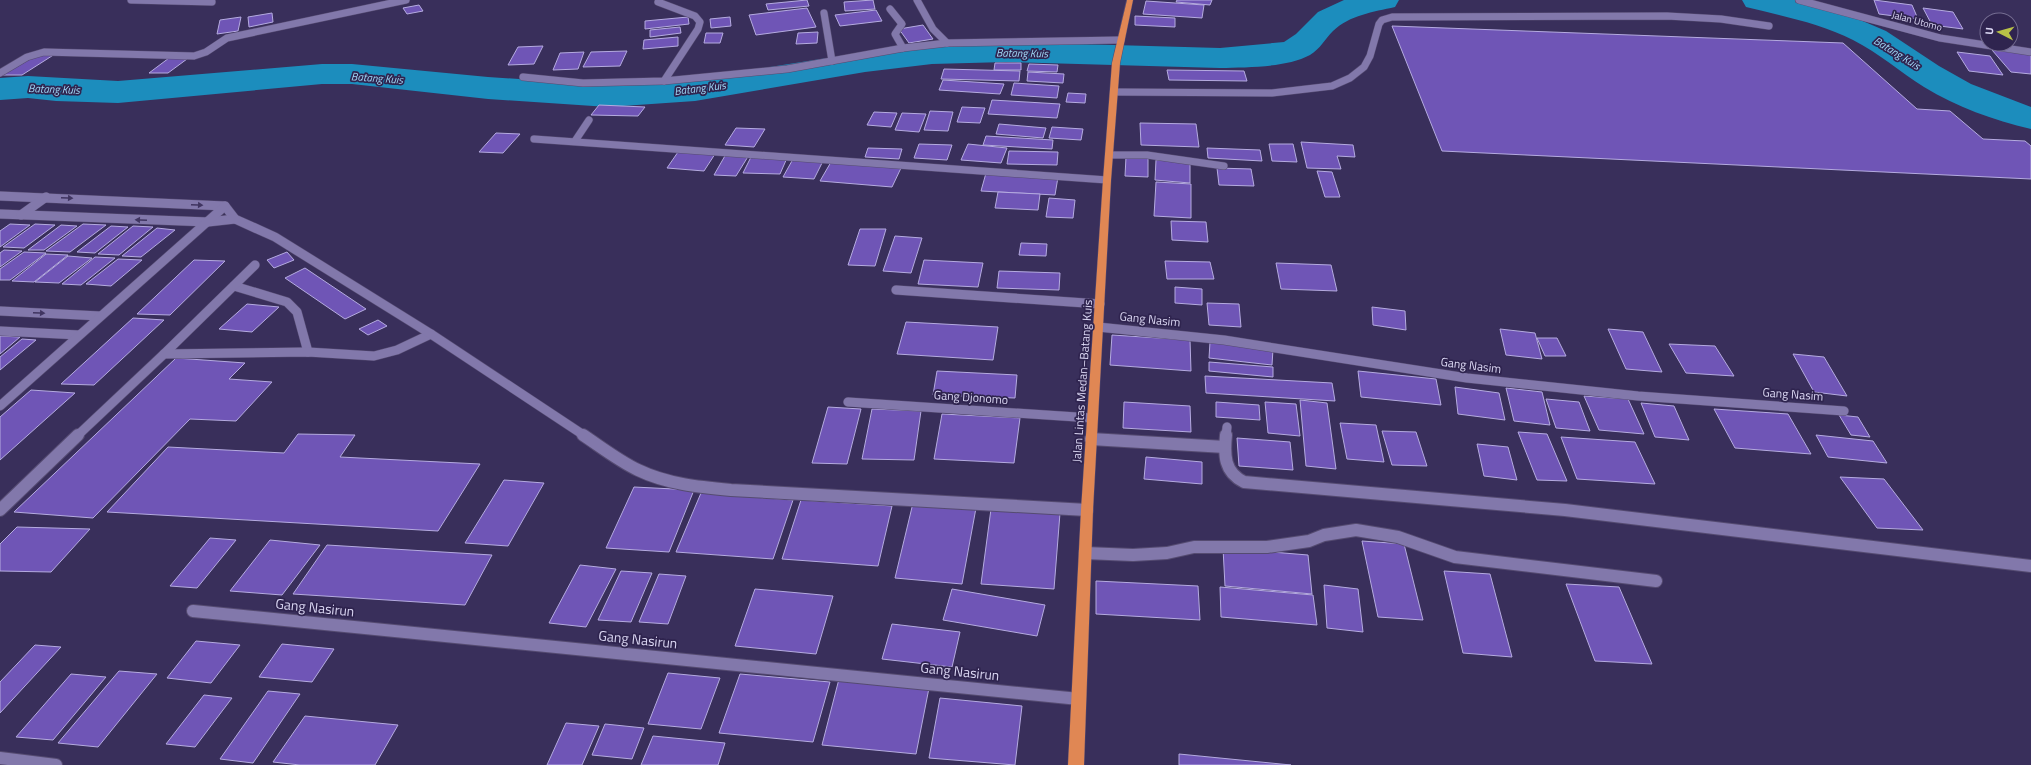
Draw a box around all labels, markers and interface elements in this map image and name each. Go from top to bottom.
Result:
street label: Jalan Utomo [1890,7,1944,35]
north arrow [1979,12,2019,52]
text: U [1981,27,1997,35]
water label: Batang Kuis [1871,32,1924,74]
water label: Batang Kuis [996,45,1049,61]
water label: Batang Kuis [351,68,405,88]
water label: Batang Kuis [673,77,728,99]
water label: Batang Kuis [28,80,81,98]
one-way arrow [61,194,73,201]
one-way arrow [191,201,203,208]
one-way arrow [135,216,147,223]
street label: Jalan Lintas Medan–Batang Kuis [1067,299,1097,463]
street label: Gang Nasim [1119,306,1181,332]
one-way arrow [33,309,45,316]
street label: Gang Nasim [1440,352,1502,378]
street label: Gang Nasim [1762,382,1824,406]
street label: Gang Djonomo [933,385,1009,409]
street label: Gang Nasirun [274,592,356,622]
street label: Gang Nasirun [597,624,679,654]
street label: Gang Nasirun [919,656,1001,686]

